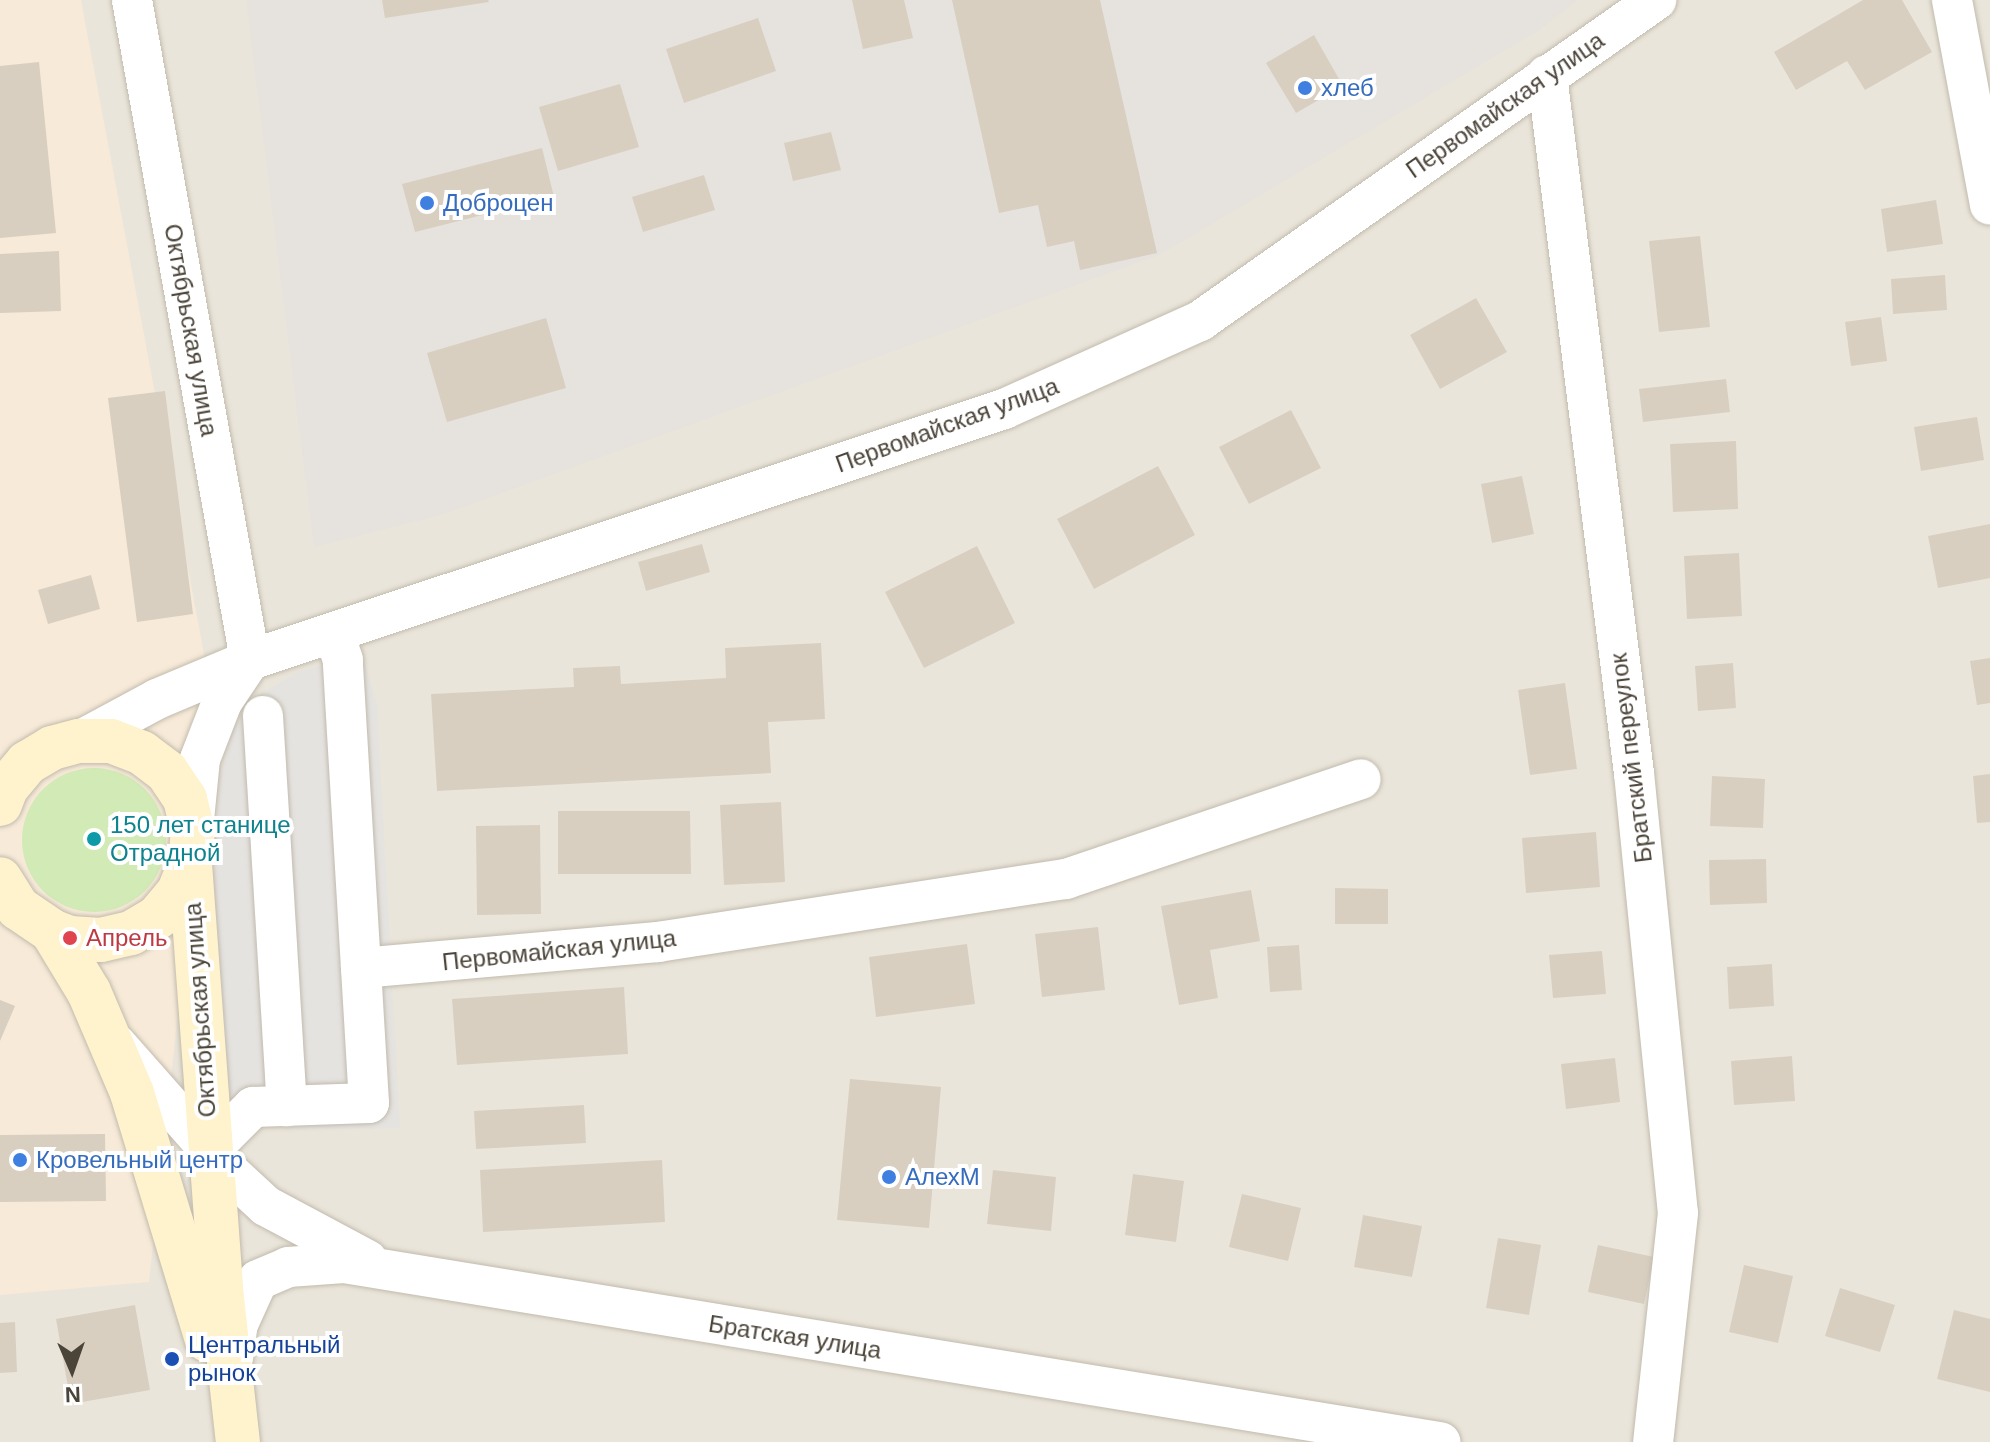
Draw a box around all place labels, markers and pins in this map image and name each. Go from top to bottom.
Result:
place label: хлеб [1321,74,1374,102]
marker: хлеб [1296,79,1314,97]
place label: Доброцен [443,189,553,217]
marker: Доброцен [418,194,436,212]
place label: 150 лет станице Отрадной [110,811,290,867]
marker: 150 лет станице Отрадной [85,830,103,848]
place label: Апрель [86,924,167,952]
marker: Апрель [61,929,79,947]
place label: Кровельный центр [36,1146,243,1174]
marker: Кровельный центр [11,1151,29,1169]
place label: АлехМ [905,1163,980,1191]
marker: АлехМ [880,1168,898,1186]
place label: Центральный рынок [188,1331,340,1387]
marker: Центральный рынок [163,1350,181,1368]

